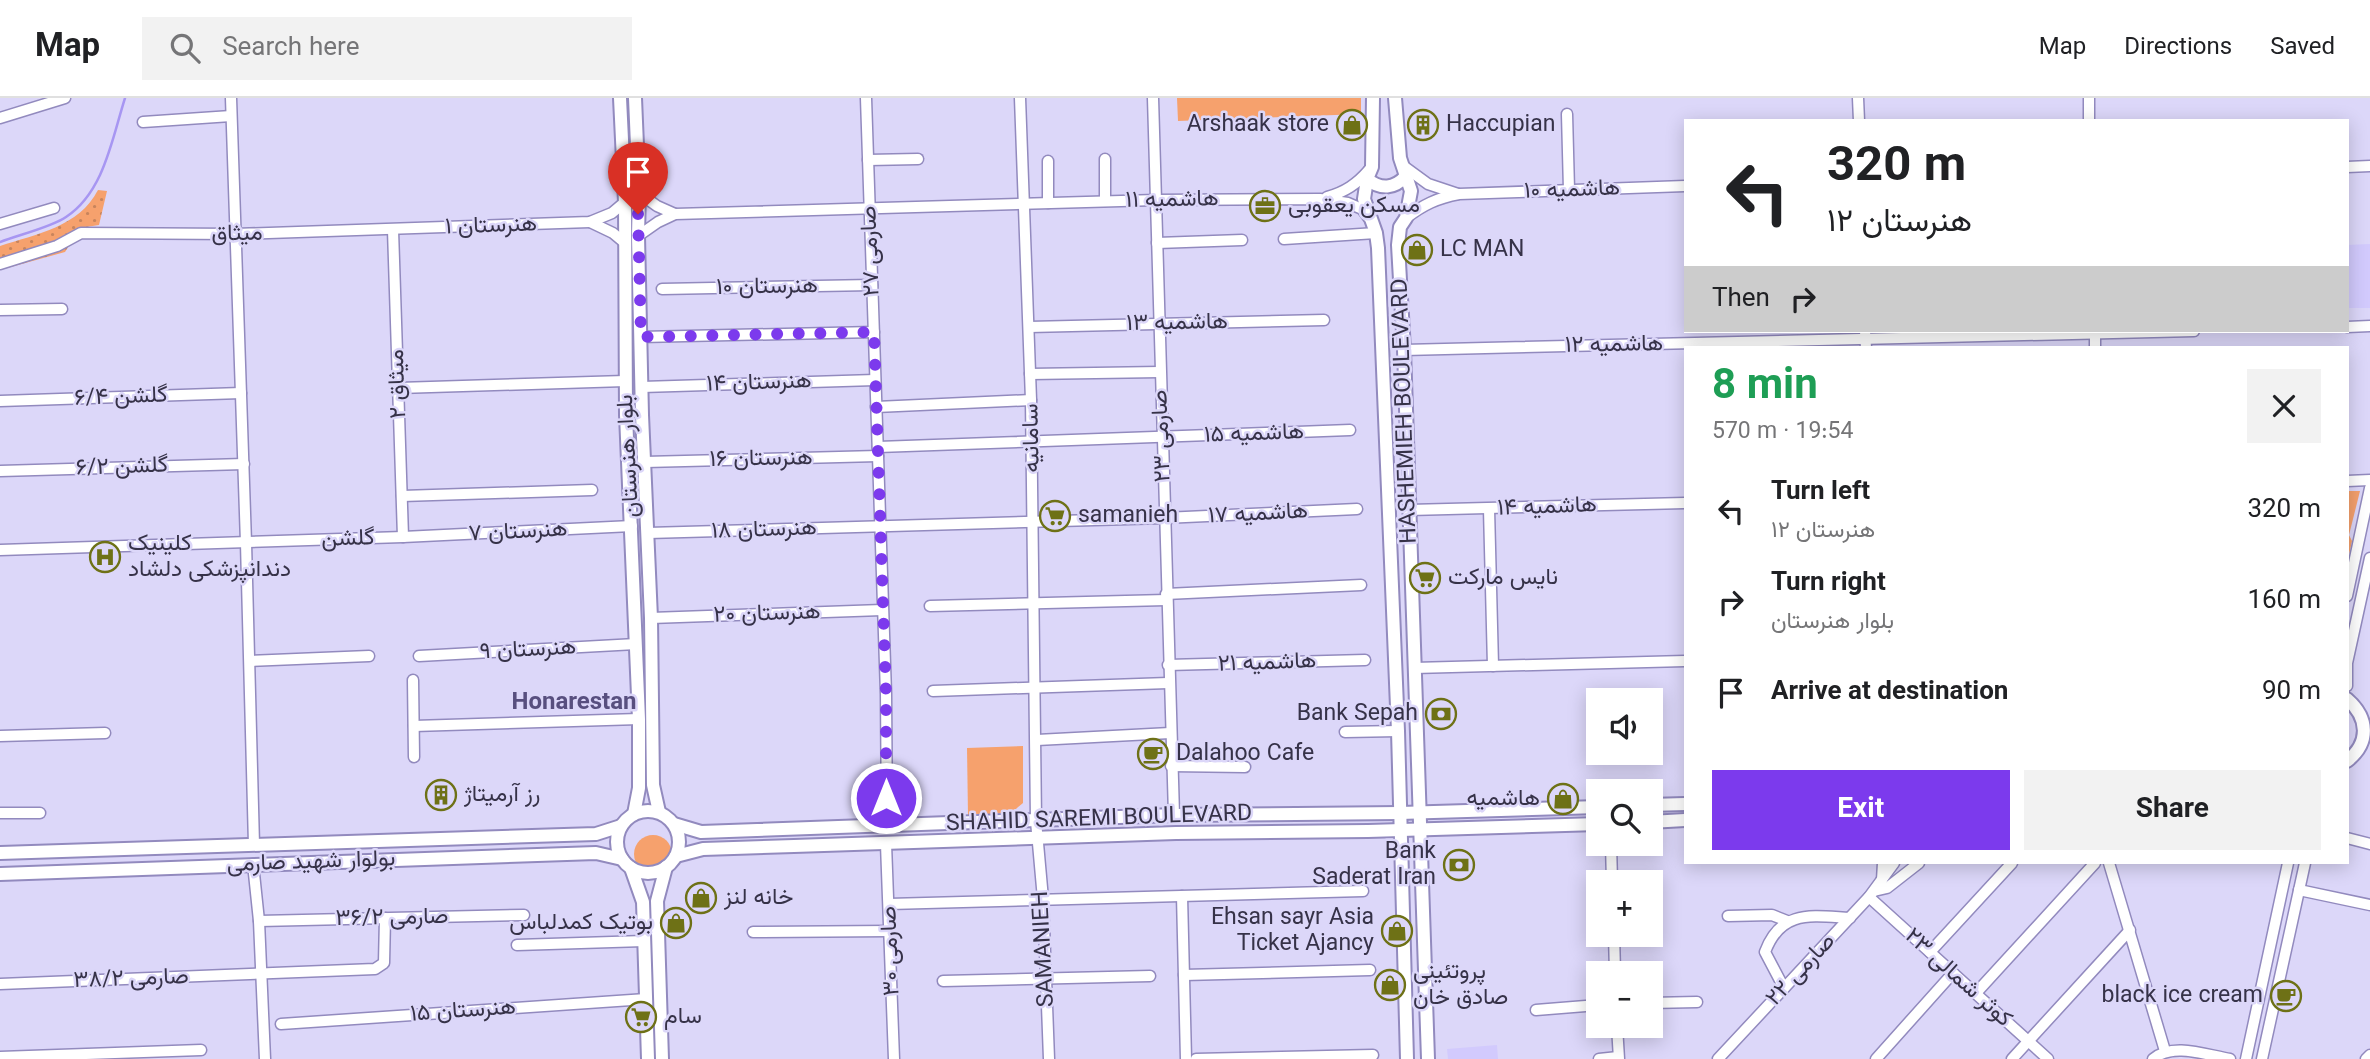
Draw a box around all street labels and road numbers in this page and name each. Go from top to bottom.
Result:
street label: هاشمیه ۱۰ [1523,170,1621,210]
street label: هاشمیه ۱۱ [1125,181,1219,219]
street label: صارمی ۲۷ [851,205,891,297]
street label: هنرستان ۱ [444,206,538,246]
street label: میثاق [211,216,263,252]
street label: هنرستان ۱۰ [716,268,818,306]
street label: HASHEMIEH BOULEVARD [1382,278,1428,544]
street label: هاشمیه ۱۳ [1126,304,1228,342]
street label: هاشمیه ۱۲ [1564,326,1664,364]
street label: میثاق ۲ [379,349,417,419]
street label: هنرستان ۱۴ [706,363,812,403]
street label: گلشن ۶/۴ [74,377,168,417]
street label: صارمی ۲۳ [1142,389,1182,483]
street label: بلوار هنرستان [608,394,650,518]
street label: سامانیه [1013,403,1051,473]
street label: هاشمیه ۱۵ [1203,414,1305,454]
street label: هنرستان ۱۶ [709,440,813,478]
street label: گلشن ۶/۲ [75,447,169,487]
street label: هاشمیه ۱۴ [1497,487,1597,527]
street label: هاشمیه ۱۷ [1207,493,1309,535]
street label: هنرستان ۱۸ [711,510,817,550]
street label: هنرستان ۷ [468,511,568,553]
street label: گلشن [321,520,375,558]
street label: هنرستان ۲۰ [713,594,821,634]
street label: هنرستان ۹ [479,629,577,671]
street label: هاشمیه ۲۱ [1217,643,1317,683]
street label: SHAHID SAREMI BOULEVARD [945,796,1253,842]
street label: بولوار شهید صارمی [226,841,396,883]
street label: SAMANIEH [1023,890,1065,1008]
street label: صارمی ۳۶/۲ [335,899,449,937]
street label: صارمی ۳۰ [871,905,911,997]
street label: کوثر شمالی ۲۳ [1896,920,2020,1036]
street label: صارمی ۲۲ [1757,925,1845,1015]
street label: صارمی ۳۸/۲ [73,959,189,999]
street label: هنرستان ۱۵ [409,989,517,1033]

